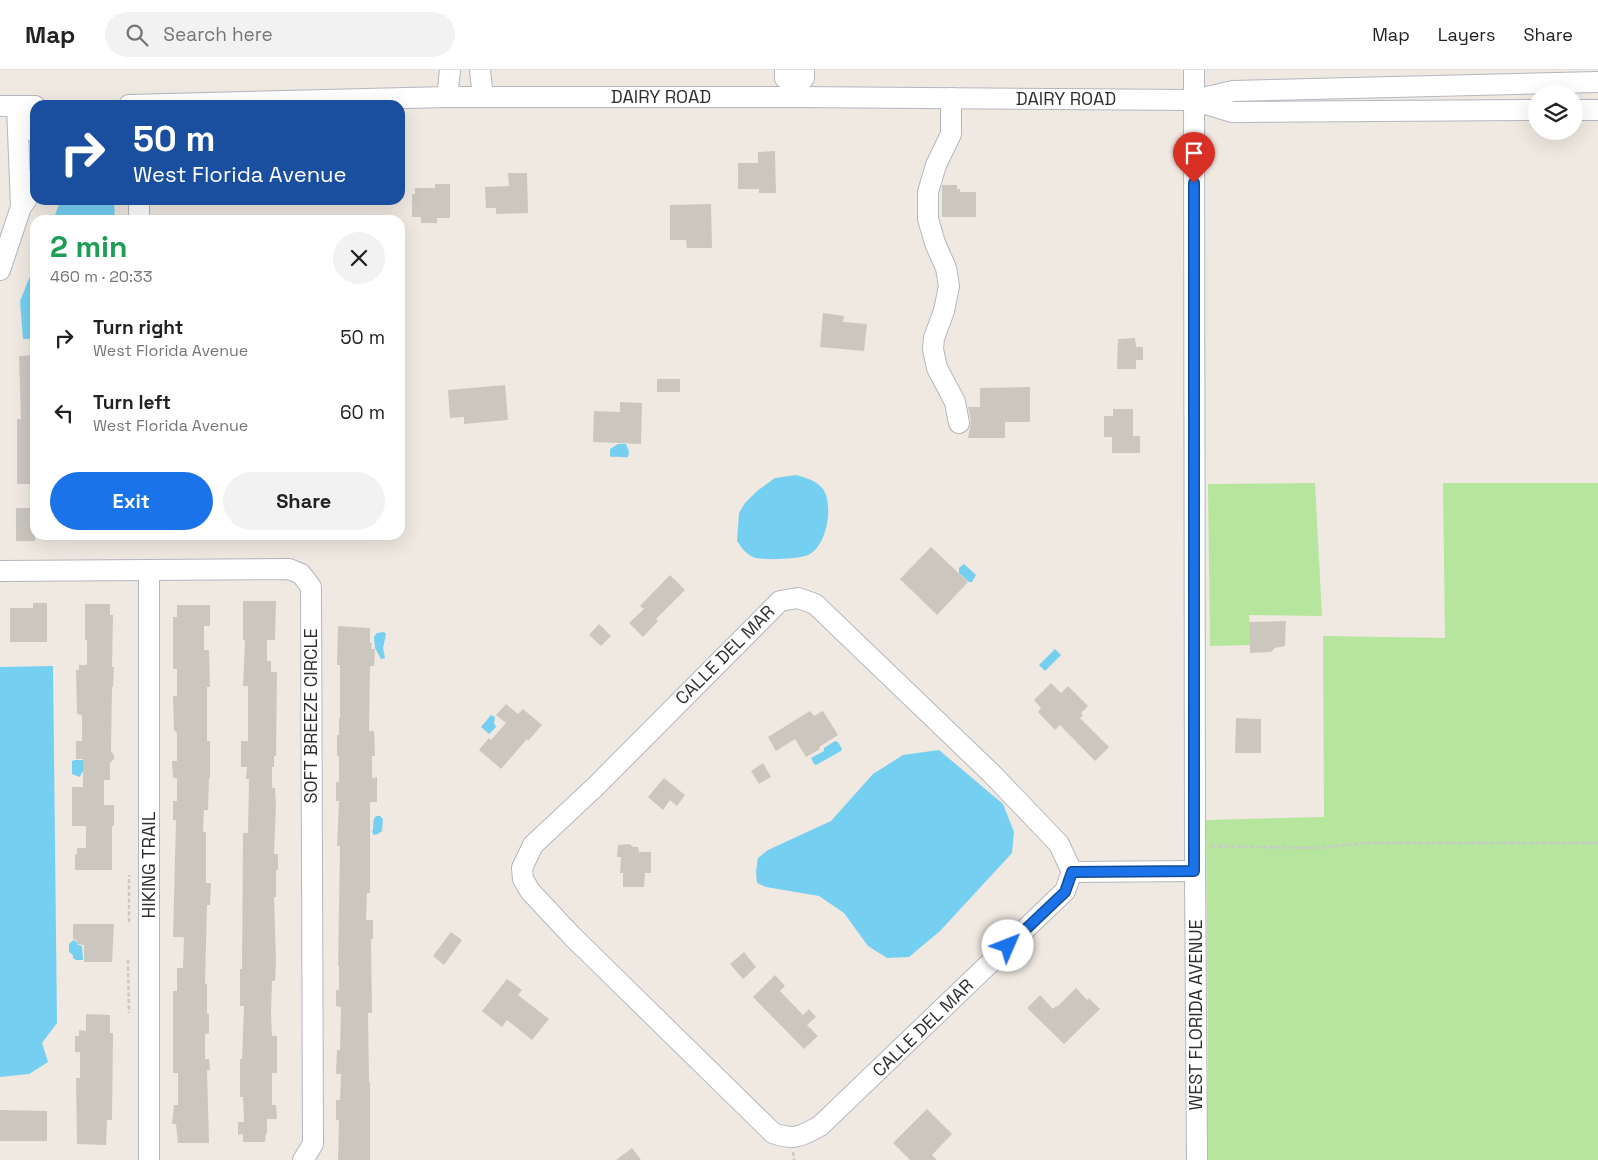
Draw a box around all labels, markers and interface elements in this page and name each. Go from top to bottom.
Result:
search box [105,12,455,57]
text: Map [25,19,75,50]
icon: search [123,21,151,49]
text: Search here [163,22,273,47]
text: Map [1372,23,1410,46]
text: Layers [1438,23,1495,46]
text: Share [1523,23,1573,46]
street label: DAIRY ROAD [611,85,711,108]
map controls [1528,85,1583,140]
button: layers [1528,85,1583,140]
street label: DAIRY ROAD [1016,87,1116,110]
text: 50 m [133,117,215,161]
icon: right [50,120,115,185]
pin [1173,132,1215,183]
icon: arrive [1180,139,1208,167]
text: West Florida Avenue [133,160,347,188]
text: 2 min [50,227,128,266]
button: close [333,232,385,284]
text: 460 m · 20:33 [50,266,152,287]
text: Turn right [93,315,183,340]
icon: right [50,324,78,352]
text: 50 m [340,325,385,350]
text: West Florida Avenue [93,340,248,361]
text: Turn left [93,390,171,415]
icon: left [50,399,78,427]
text: 60 m [340,400,385,425]
text: West Florida Avenue [93,415,248,436]
button: Exit [50,472,213,530]
button: Share [223,472,385,530]
street label: CALLE DEL MAR [670,600,779,709]
street label: SOFT BREEZE CIRCLE [299,628,322,804]
street label: HIKING TRAIL [137,811,160,919]
position arrow [981,919,1033,971]
street label: WEST FLORIDA AVENUE [1184,919,1207,1111]
street label: CALLE DEL MAR [867,974,978,1082]

